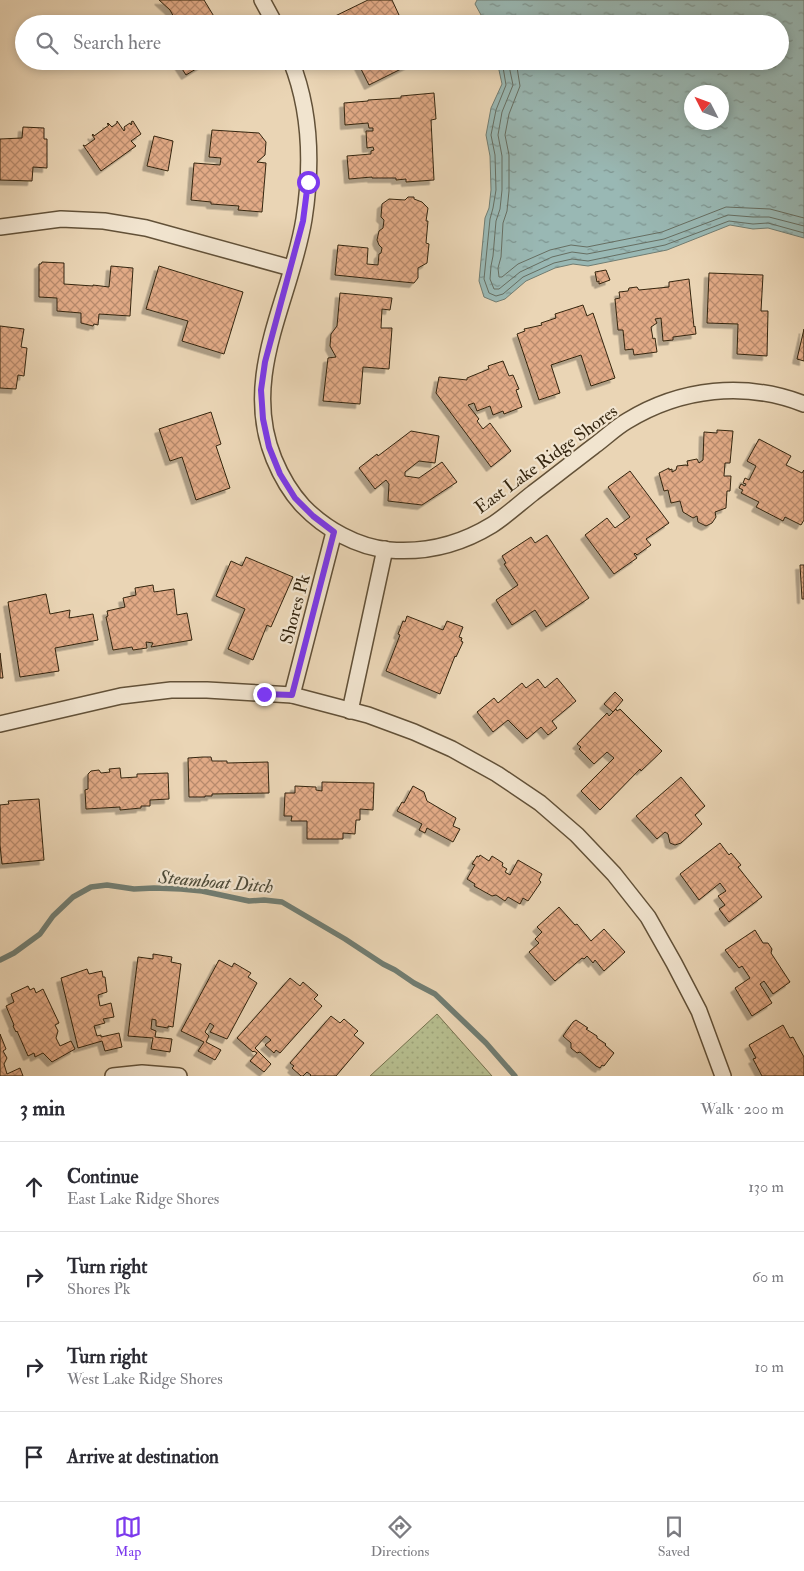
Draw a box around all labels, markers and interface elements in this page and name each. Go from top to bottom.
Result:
search box [15,15,789,70]
icon: search [33,29,61,57]
text: Search here [73,31,161,55]
north arrow [684,85,729,130]
route start [297,171,320,194]
street label: East Lake Ridge Shores [470,400,622,519]
street label: Shores Pk [275,571,316,647]
route end [253,683,276,706]
water label: Steamboat Ditch [157,865,274,899]
text: 3 min [20,1095,65,1122]
text: Walk · 200 m [701,1099,784,1119]
text: Continue [67,1165,138,1189]
icon: ahead [20,1173,48,1201]
text: 130 m [748,1177,784,1197]
text: East Lake Ridge Shores [67,1189,219,1209]
text: Turn right [67,1255,147,1279]
icon: right [20,1263,48,1291]
text: 60 m [752,1267,784,1287]
text: Shores Pk [67,1279,130,1299]
text: Turn right [67,1345,147,1369]
icon: right [20,1353,48,1381]
text: 10 m [754,1357,784,1377]
text: West Lake Ridge Shores [67,1369,223,1389]
icon: arrive [20,1443,48,1471]
text: Arrive at destination [67,1445,219,1469]
tab: Map [114,1513,142,1560]
tab: Directions [371,1513,429,1560]
tab: Saved [658,1513,690,1560]

